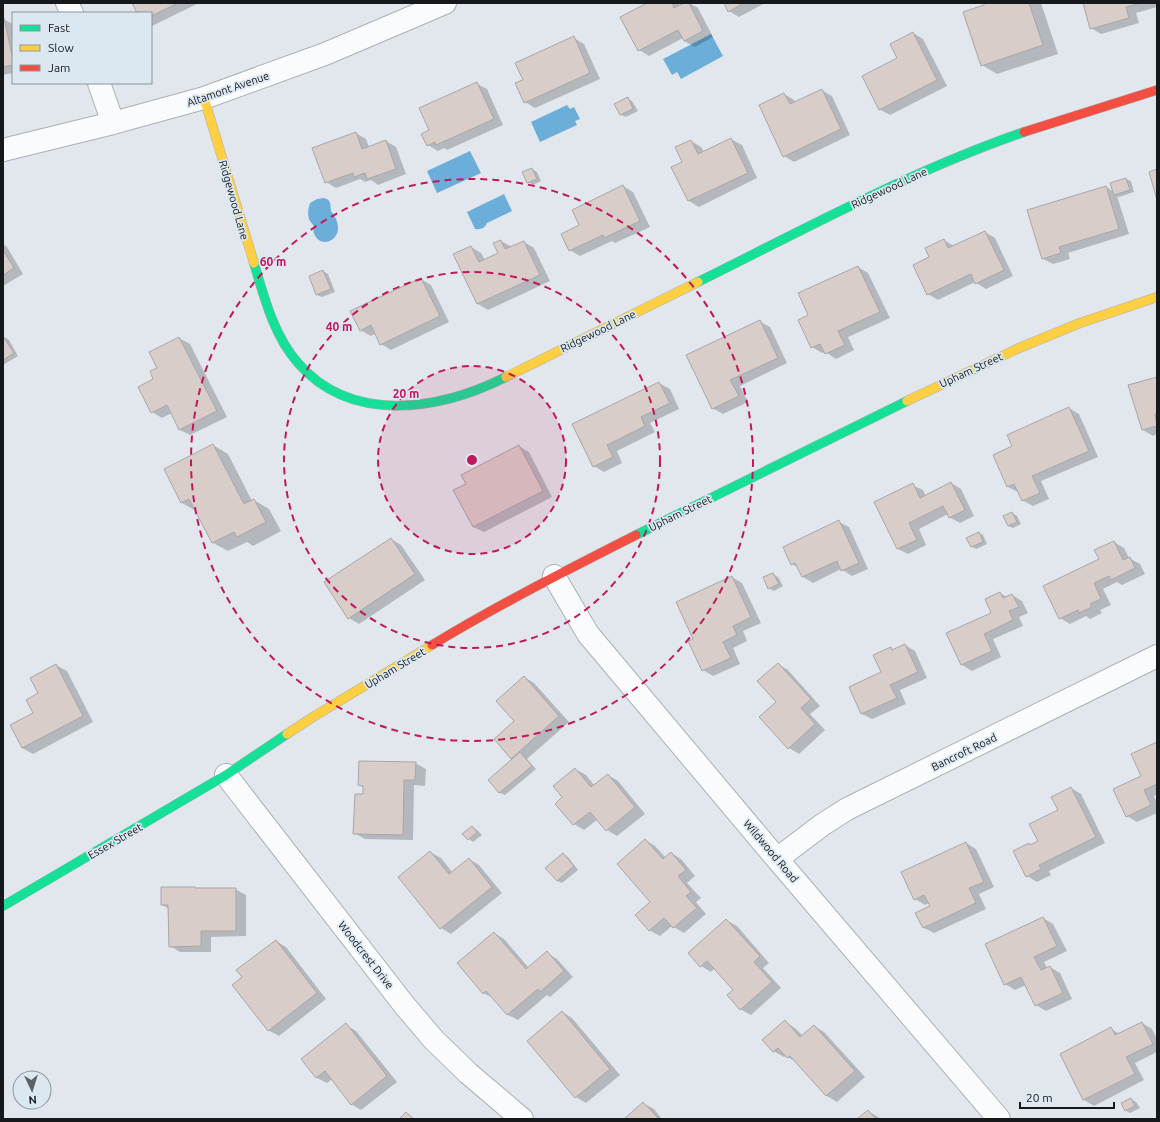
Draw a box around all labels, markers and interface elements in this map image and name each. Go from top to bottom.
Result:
legend [12,12,152,84]
text: Fast [48,21,70,34]
text: Slow [48,41,74,54]
text: Jam [48,61,70,74]
street label: Altamont Avenue [185,69,271,109]
street label: Ridgewood Lane [217,159,251,241]
street label: Ridgewood Lane [849,165,929,211]
text: 60 m [260,255,286,268]
street label: Ridgewood Lane [558,308,638,354]
text: 40 m [326,320,352,333]
street label: Upham Street [937,350,1005,390]
text: 20 m [393,387,419,400]
centre of rings [465,453,479,467]
street label: Upham Street [647,492,714,533]
street label: Upham Street [363,645,428,691]
street label: Bancroft Road [929,731,999,773]
street label: Wildwood Road [741,817,801,885]
street label: Essex Street [86,820,145,861]
street label: Woodcrest Drive [336,919,396,991]
north arrow [12,1070,52,1110]
scale bar [1020,1084,1114,1110]
text: 20 m [1026,1091,1053,1104]
text: N [28,1094,37,1106]

